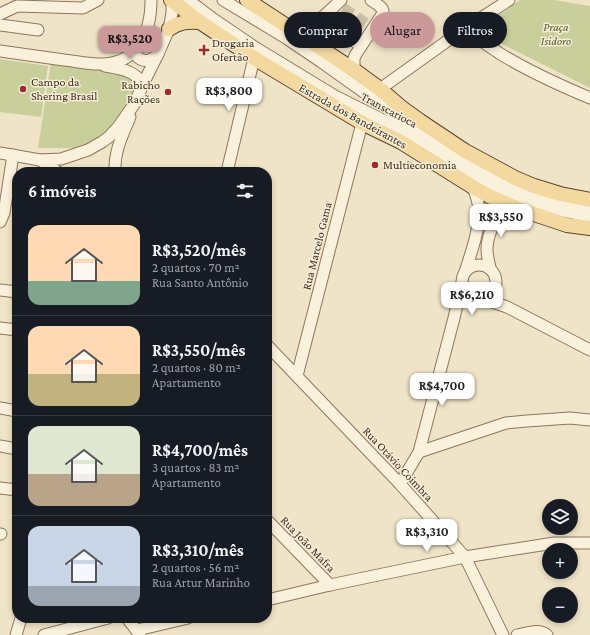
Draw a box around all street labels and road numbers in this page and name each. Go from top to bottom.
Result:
street label: Estrada dos Bandeirantes [297,80,410,152]
street label: Transcarioca [358,89,420,131]
street label: Rua Marcelo Gama [299,200,335,291]
street label: Rua Otávio Coimbra [360,424,436,504]
street label: Rua João Mafra [278,513,339,575]

